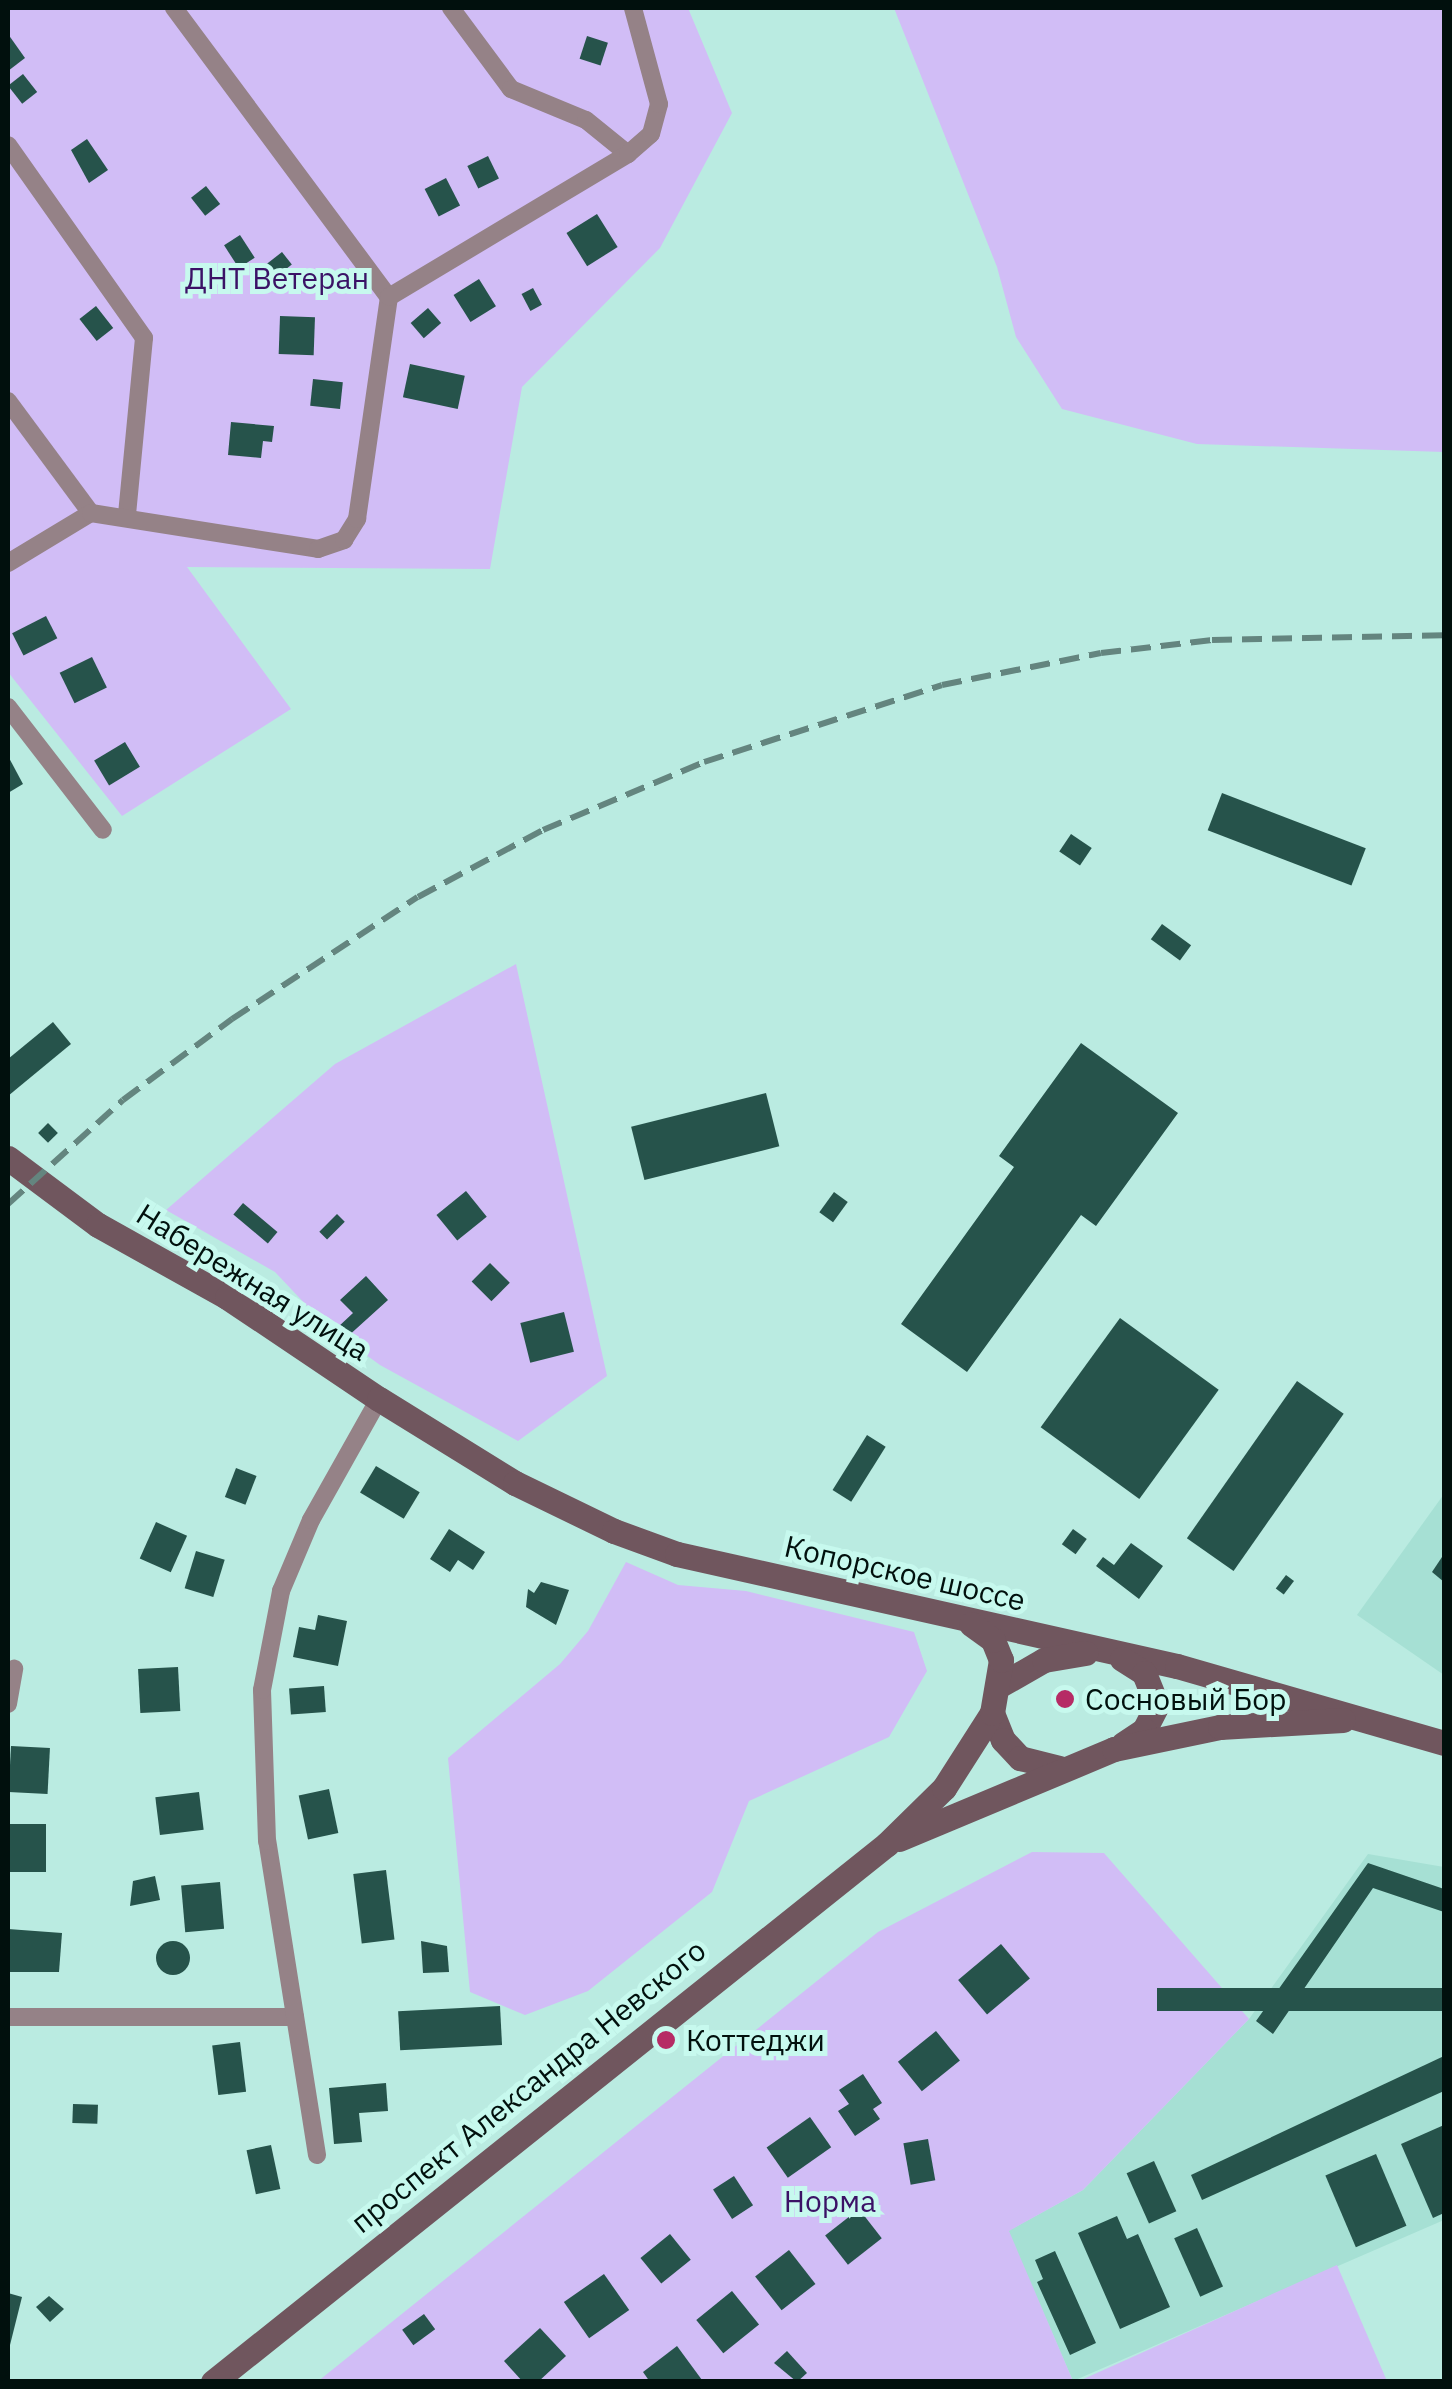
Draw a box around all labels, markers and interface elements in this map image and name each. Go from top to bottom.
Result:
park label: ДНТ Ветеран [185,260,369,296]
street label: Набережная улица [130,1196,376,1368]
street label: Копорское шоссе [781,1528,1029,1618]
place label: Сосновый Бор [1085,1681,1286,1717]
marker: Сосновый Бор [1054,1688,1076,1710]
street label: проспект Александра Невского [343,1932,713,2240]
place label: Коттеджи [686,2022,825,2058]
marker: Коттеджи [655,2029,677,2051]
park label: Норма [784,2183,876,2219]

